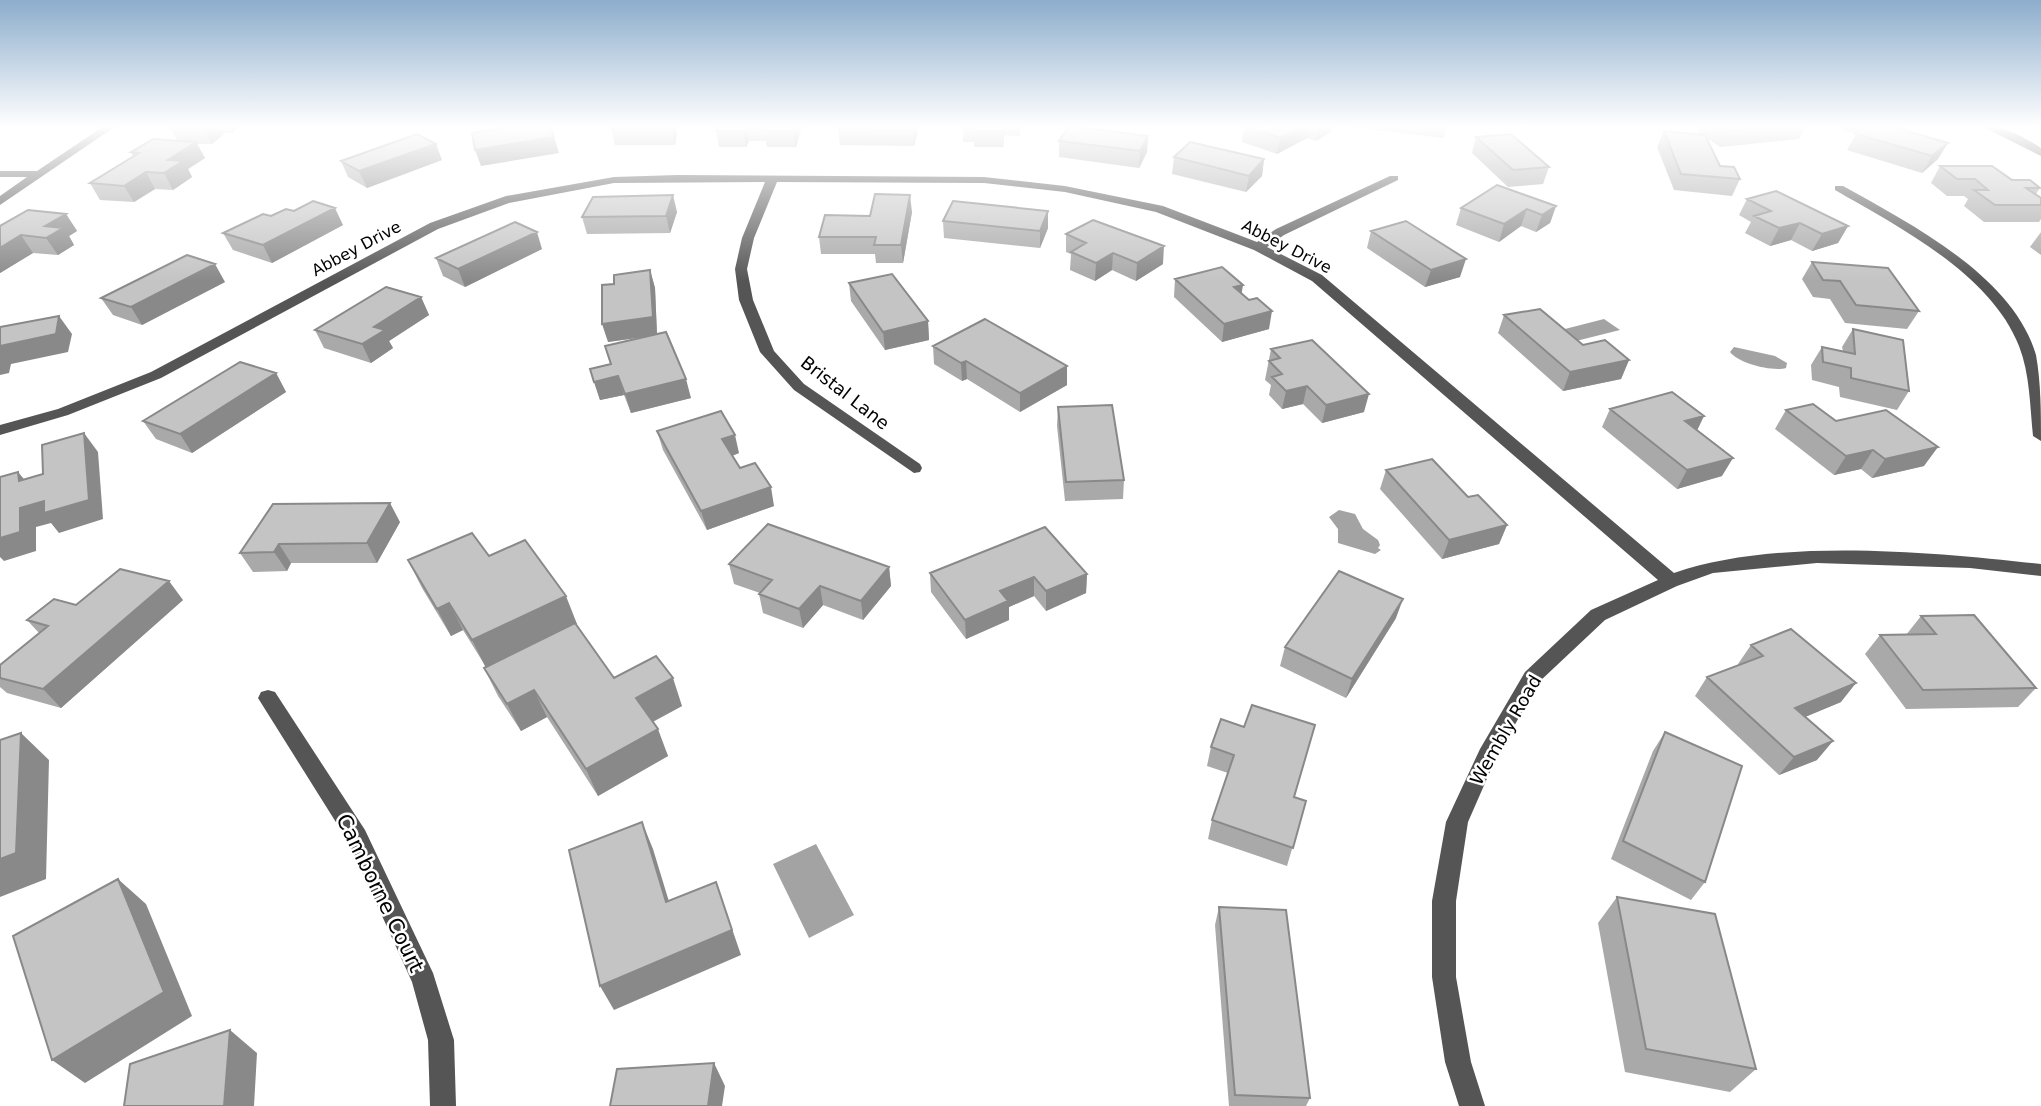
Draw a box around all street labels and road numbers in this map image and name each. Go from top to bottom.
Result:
street label: Abbey Drive [1239,216,1335,277]
street label: Abbey Drive [308,217,404,280]
street label: Bristal Lane [797,352,894,434]
street label: Wembly Road [1466,671,1545,788]
street label: Camborne Court [331,810,429,976]

